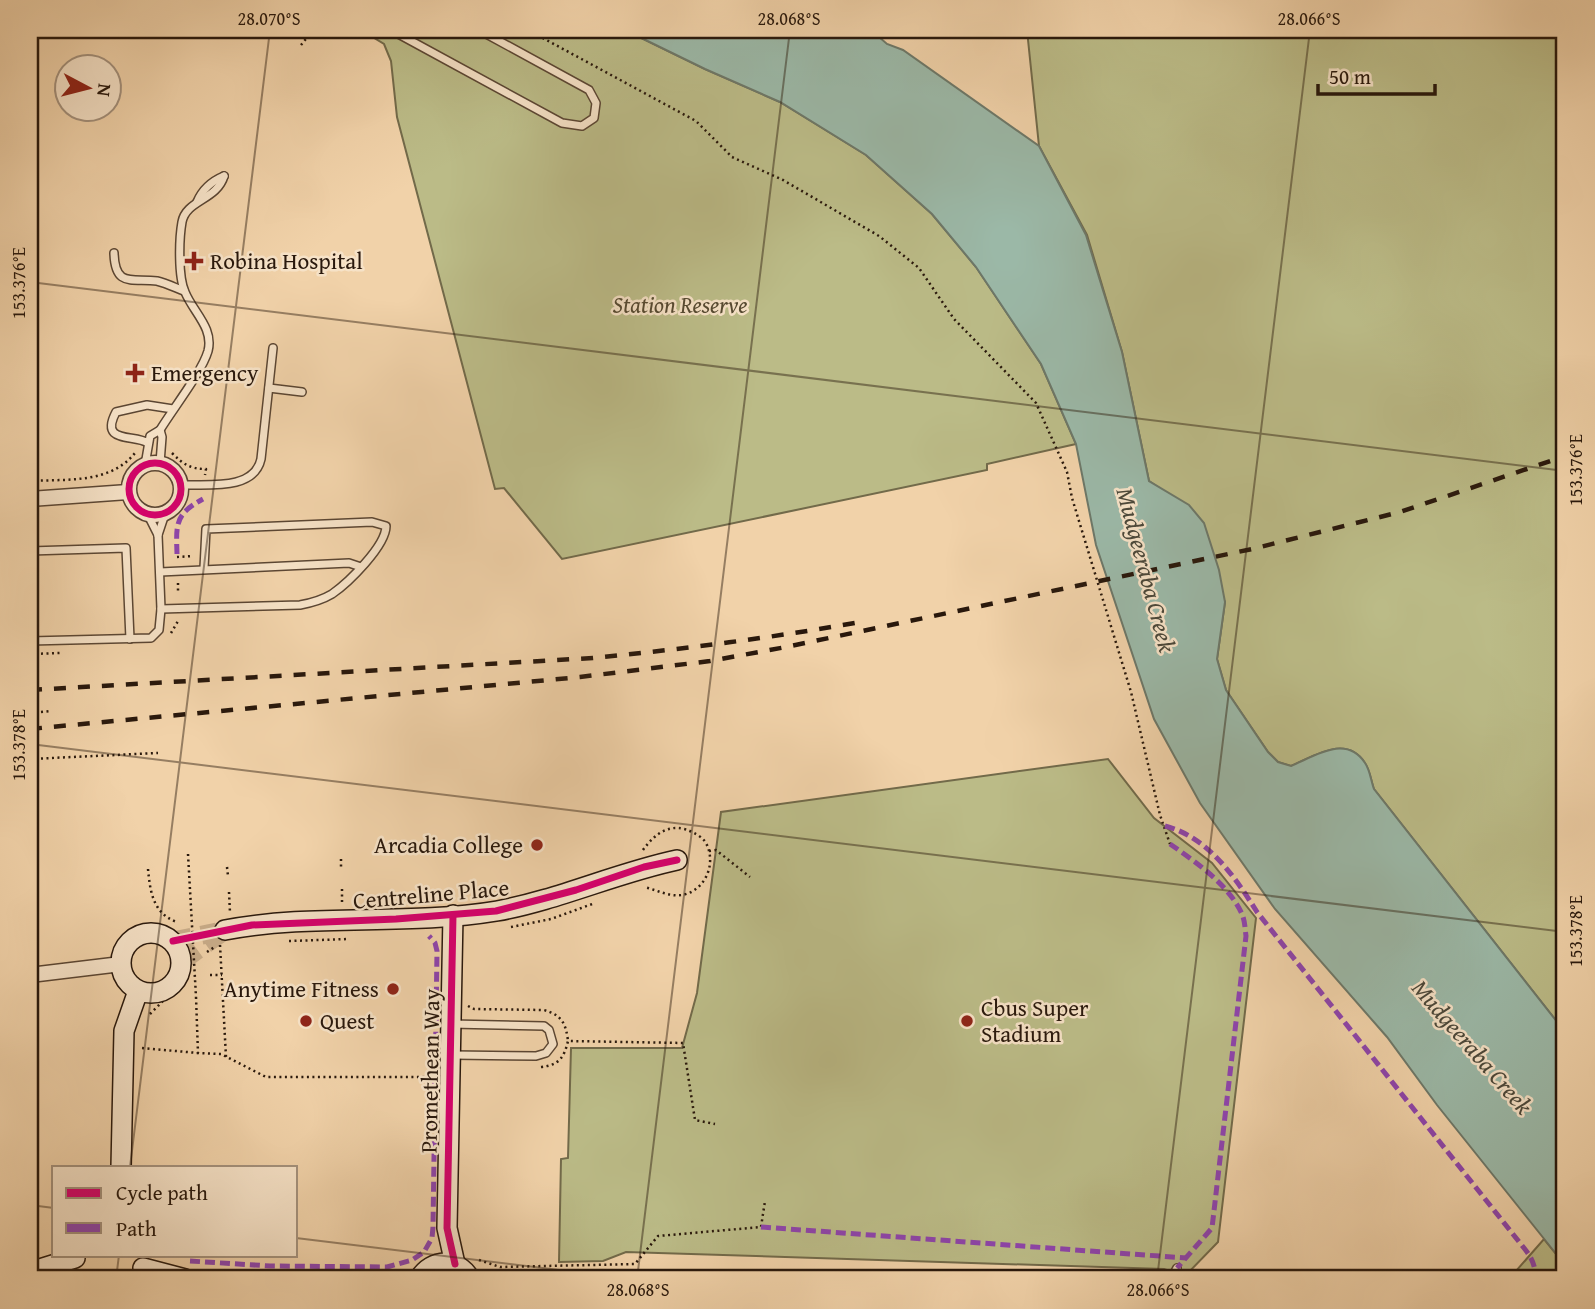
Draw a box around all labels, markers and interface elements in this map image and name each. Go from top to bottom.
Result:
text: 28.070°S [238,5,301,32]
text: 28.068°S [758,5,821,32]
text: 28.066°S [1278,5,1341,32]
north arrow [52,52,122,122]
scale bar [1318,52,1436,96]
text: 50 m [1329,61,1371,92]
text: N [90,82,120,98]
place label: Robina Hospital [210,244,363,277]
text: 153.376°E [5,247,32,319]
marker: Robina Hospital [184,251,204,271]
park label: Station Reserve [613,288,747,321]
place label: Emergency [151,356,259,389]
marker: Emergency [125,363,145,383]
text: 153.376°E [1562,434,1589,506]
water label: Mudgeeraba Creek [1108,484,1185,656]
text: 153.378°E [5,709,32,781]
place label: Arcadia College [374,828,523,861]
marker: Arcadia College [529,837,545,853]
street label: Centreline Place [352,870,510,917]
text: 153.378°E [1562,895,1589,967]
water label: Mudgeeraba Creek [1404,971,1541,1122]
place label: Anytime Fitness [224,972,379,1005]
marker: Anytime Fitness [385,981,401,997]
street label: Promethean Way [412,988,447,1154]
place label: Cbus Super Stadium [981,991,1089,1050]
place label: Quest [320,1004,374,1037]
marker: Quest [298,1013,314,1029]
marker: Cbus Super Stadium [959,1013,975,1029]
legend [52,1166,298,1256]
text: Cycle path [116,1177,208,1208]
text: Path [116,1213,157,1244]
text: 28.068°S [607,1276,670,1303]
text: 28.066°S [1127,1276,1190,1303]

